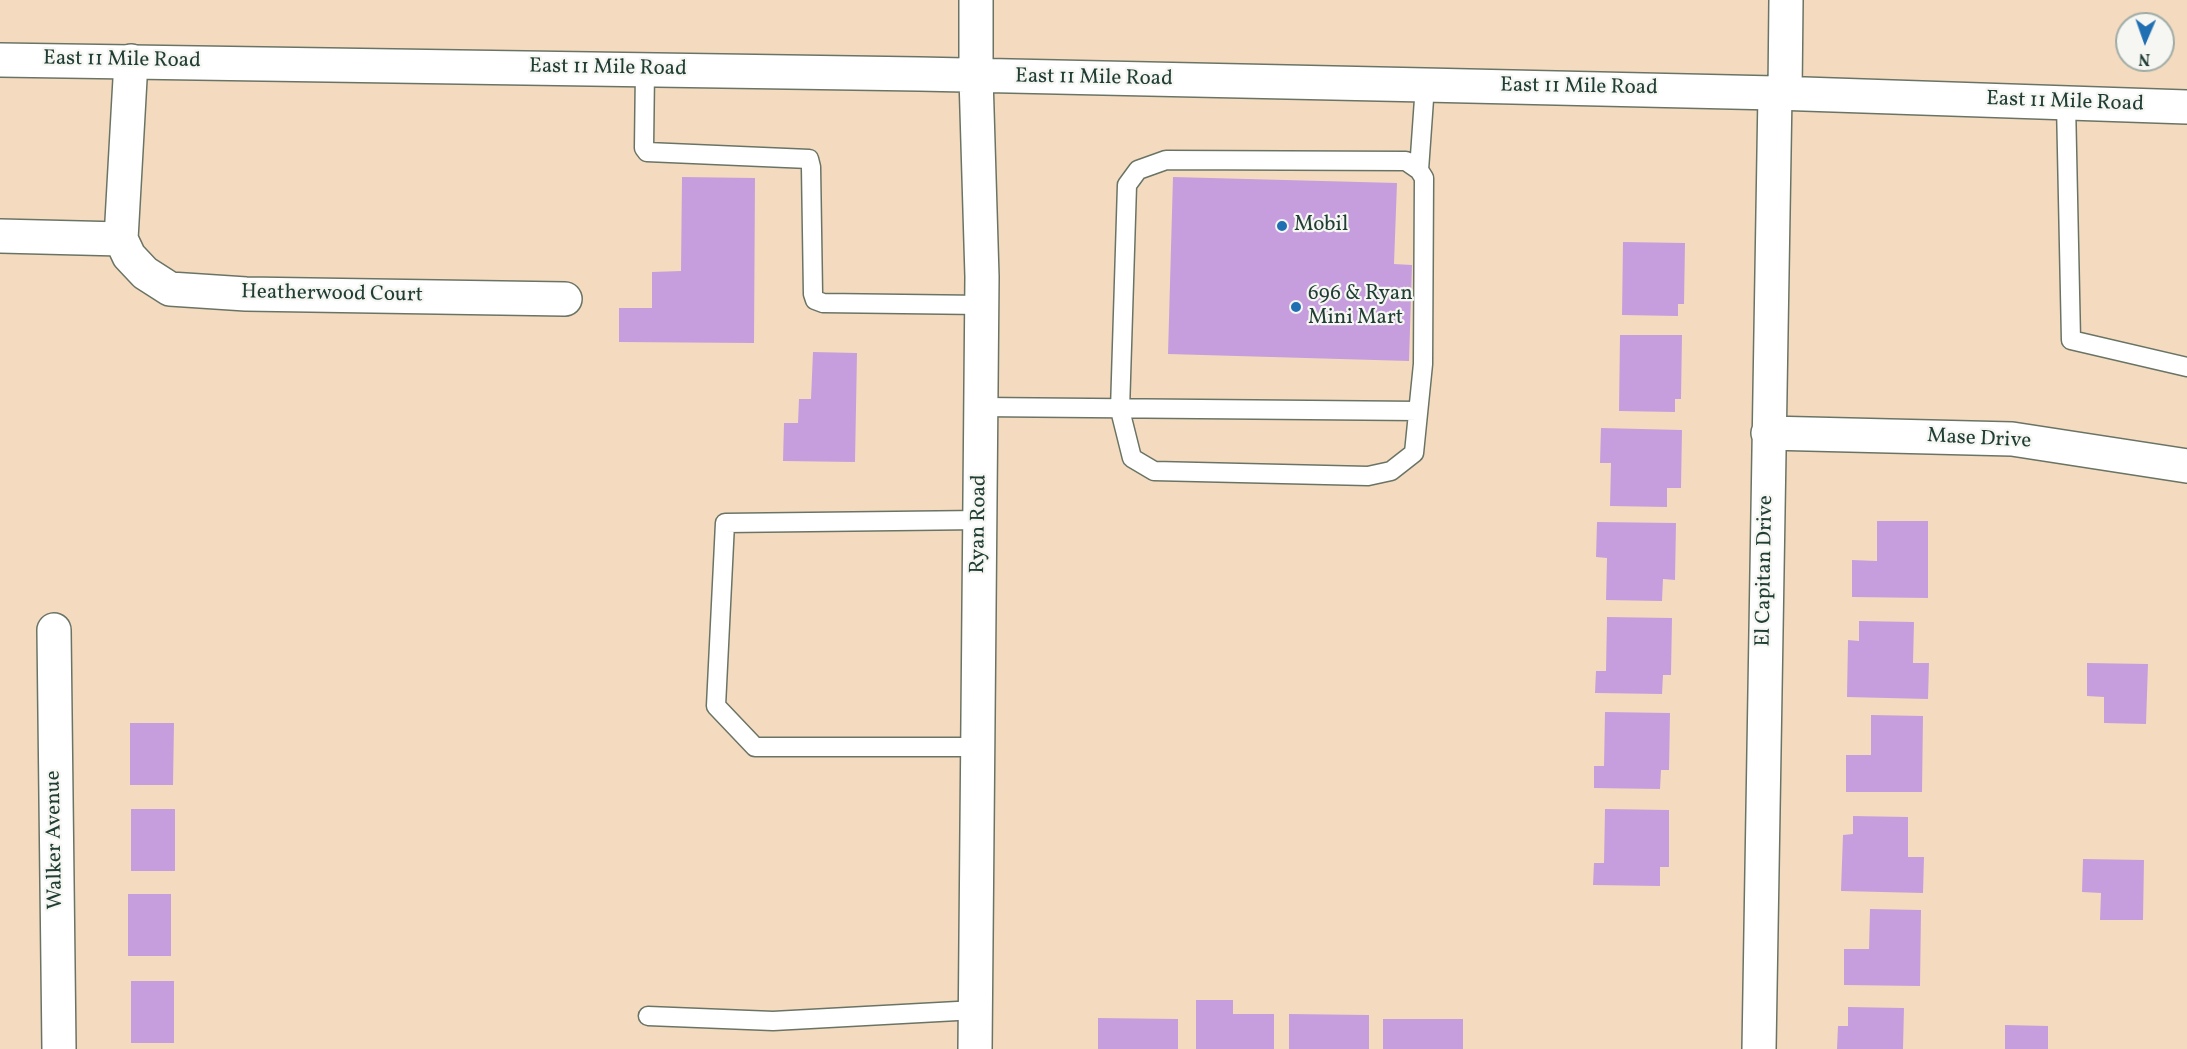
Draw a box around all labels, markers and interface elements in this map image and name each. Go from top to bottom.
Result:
north arrow [2115,12,2175,72]
street label: East 11 Mile Road [43,47,201,75]
text: N [2138,47,2151,69]
street label: East 11 Mile Road [529,55,687,83]
street label: East 11 Mile Road [1015,65,1173,93]
street label: East 11 Mile Road [1500,74,1658,102]
street label: East 11 Mile Road [1986,88,2144,118]
place label: Mobil [1294,213,1348,239]
marker: Mobil [1275,219,1289,233]
street label: Heatherwood Court [241,281,423,309]
place label: 696 & Ryan Mini Mart [1308,282,1413,332]
marker: 696 & Ryan Mini Mart [1289,300,1303,314]
street label: Mase Drive [1926,425,2032,455]
street label: Ryan Road [967,474,993,574]
street label: El Capitan Drive [1752,495,1780,647]
street label: Walker Avenue [42,770,70,910]

